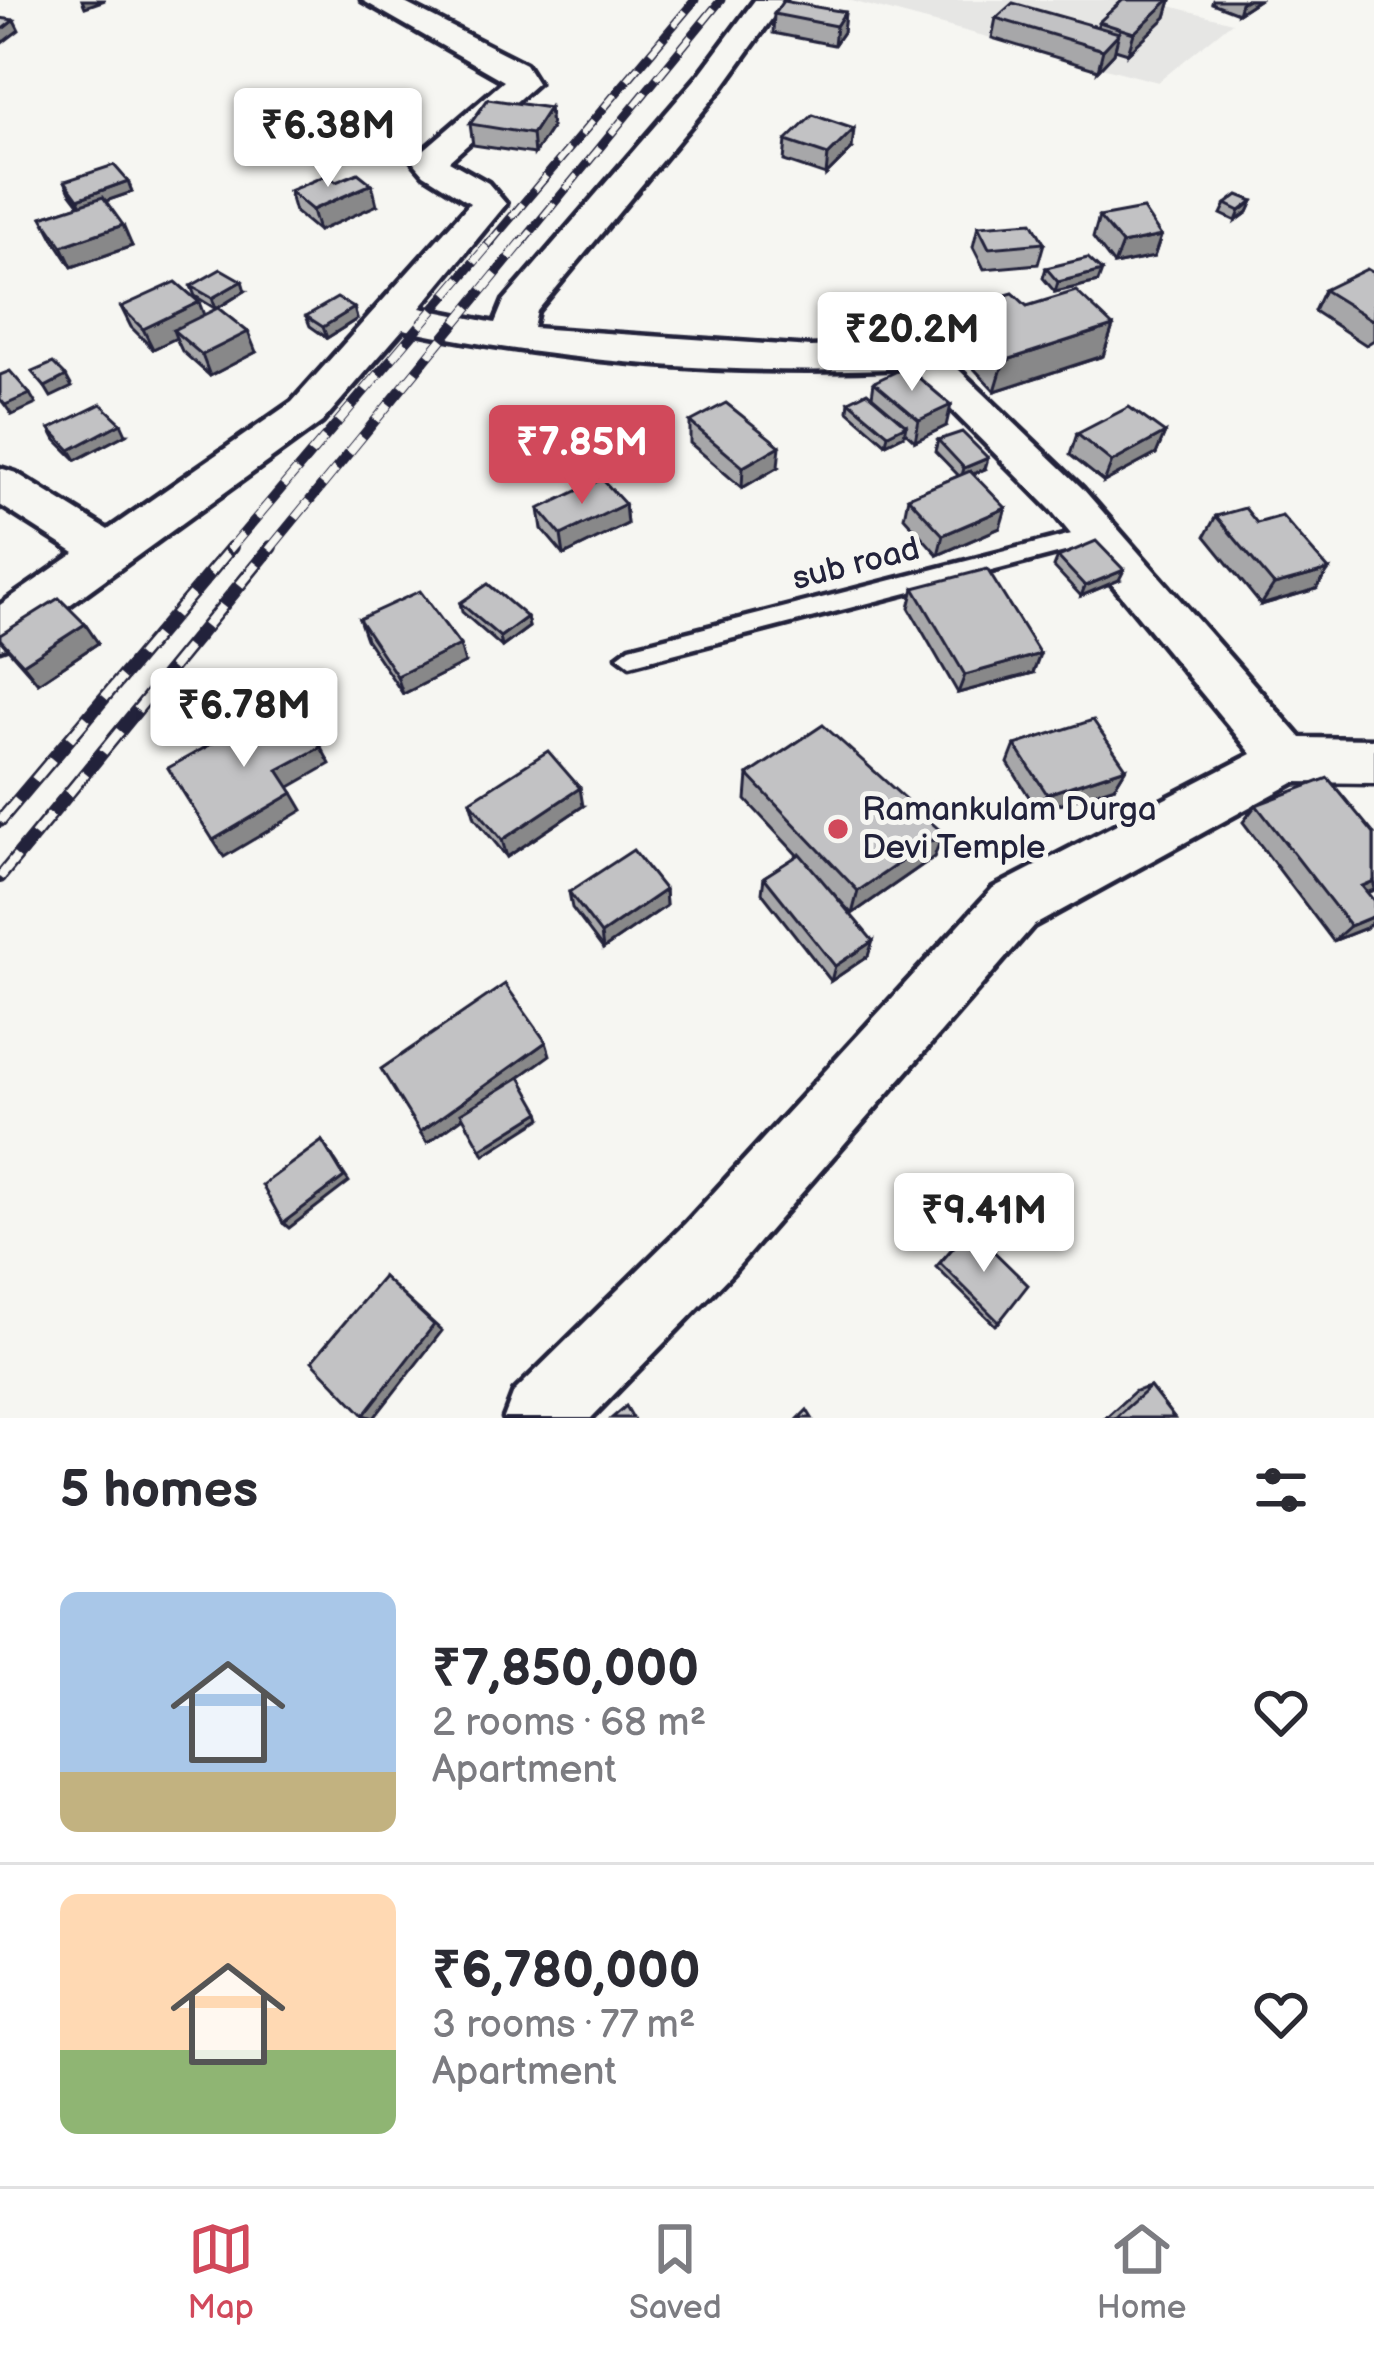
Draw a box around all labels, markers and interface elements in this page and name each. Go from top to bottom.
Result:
pin: ₹6.38M [230,88,426,190]
text: ₹6.38M [261,103,395,150]
pin: ₹20.2M [814,292,1010,394]
text: ₹20.2M [845,307,979,354]
pin: ₹7.85M [484,405,680,507]
text: ₹7.85M [516,420,648,467]
street label: sub road [788,529,924,599]
pin: ₹6.78M [146,668,342,770]
text: ₹6.78M [177,683,311,730]
place label: Ramankulam Durga Devi Temple [862,790,1157,868]
marker: Ramankulam Durga Devi Temple [825,816,851,842]
pin: ₹9.41M [886,1173,1082,1275]
text: ₹9.41M [921,1188,1047,1235]
icon: filters [1248,1457,1314,1523]
text: 5 homes [60,1460,258,1521]
text: ₹7,850,000 [432,1639,699,1700]
icon: home [156,1640,300,1784]
icon: heart [1248,1679,1314,1745]
text: 2 rooms · 68 m² [432,1700,706,1747]
text: Apartment [432,1747,616,1794]
text: ₹6,780,000 [432,1941,701,2002]
icon: home [156,1942,300,2086]
icon: heart [1248,1981,1314,2047]
text: 3 rooms · 77 m² [432,2002,696,2049]
text: Apartment [432,2049,616,2096]
tab: Map [188,2216,254,2328]
tab: Saved [629,2216,722,2328]
tab: Home [1097,2216,1186,2328]

